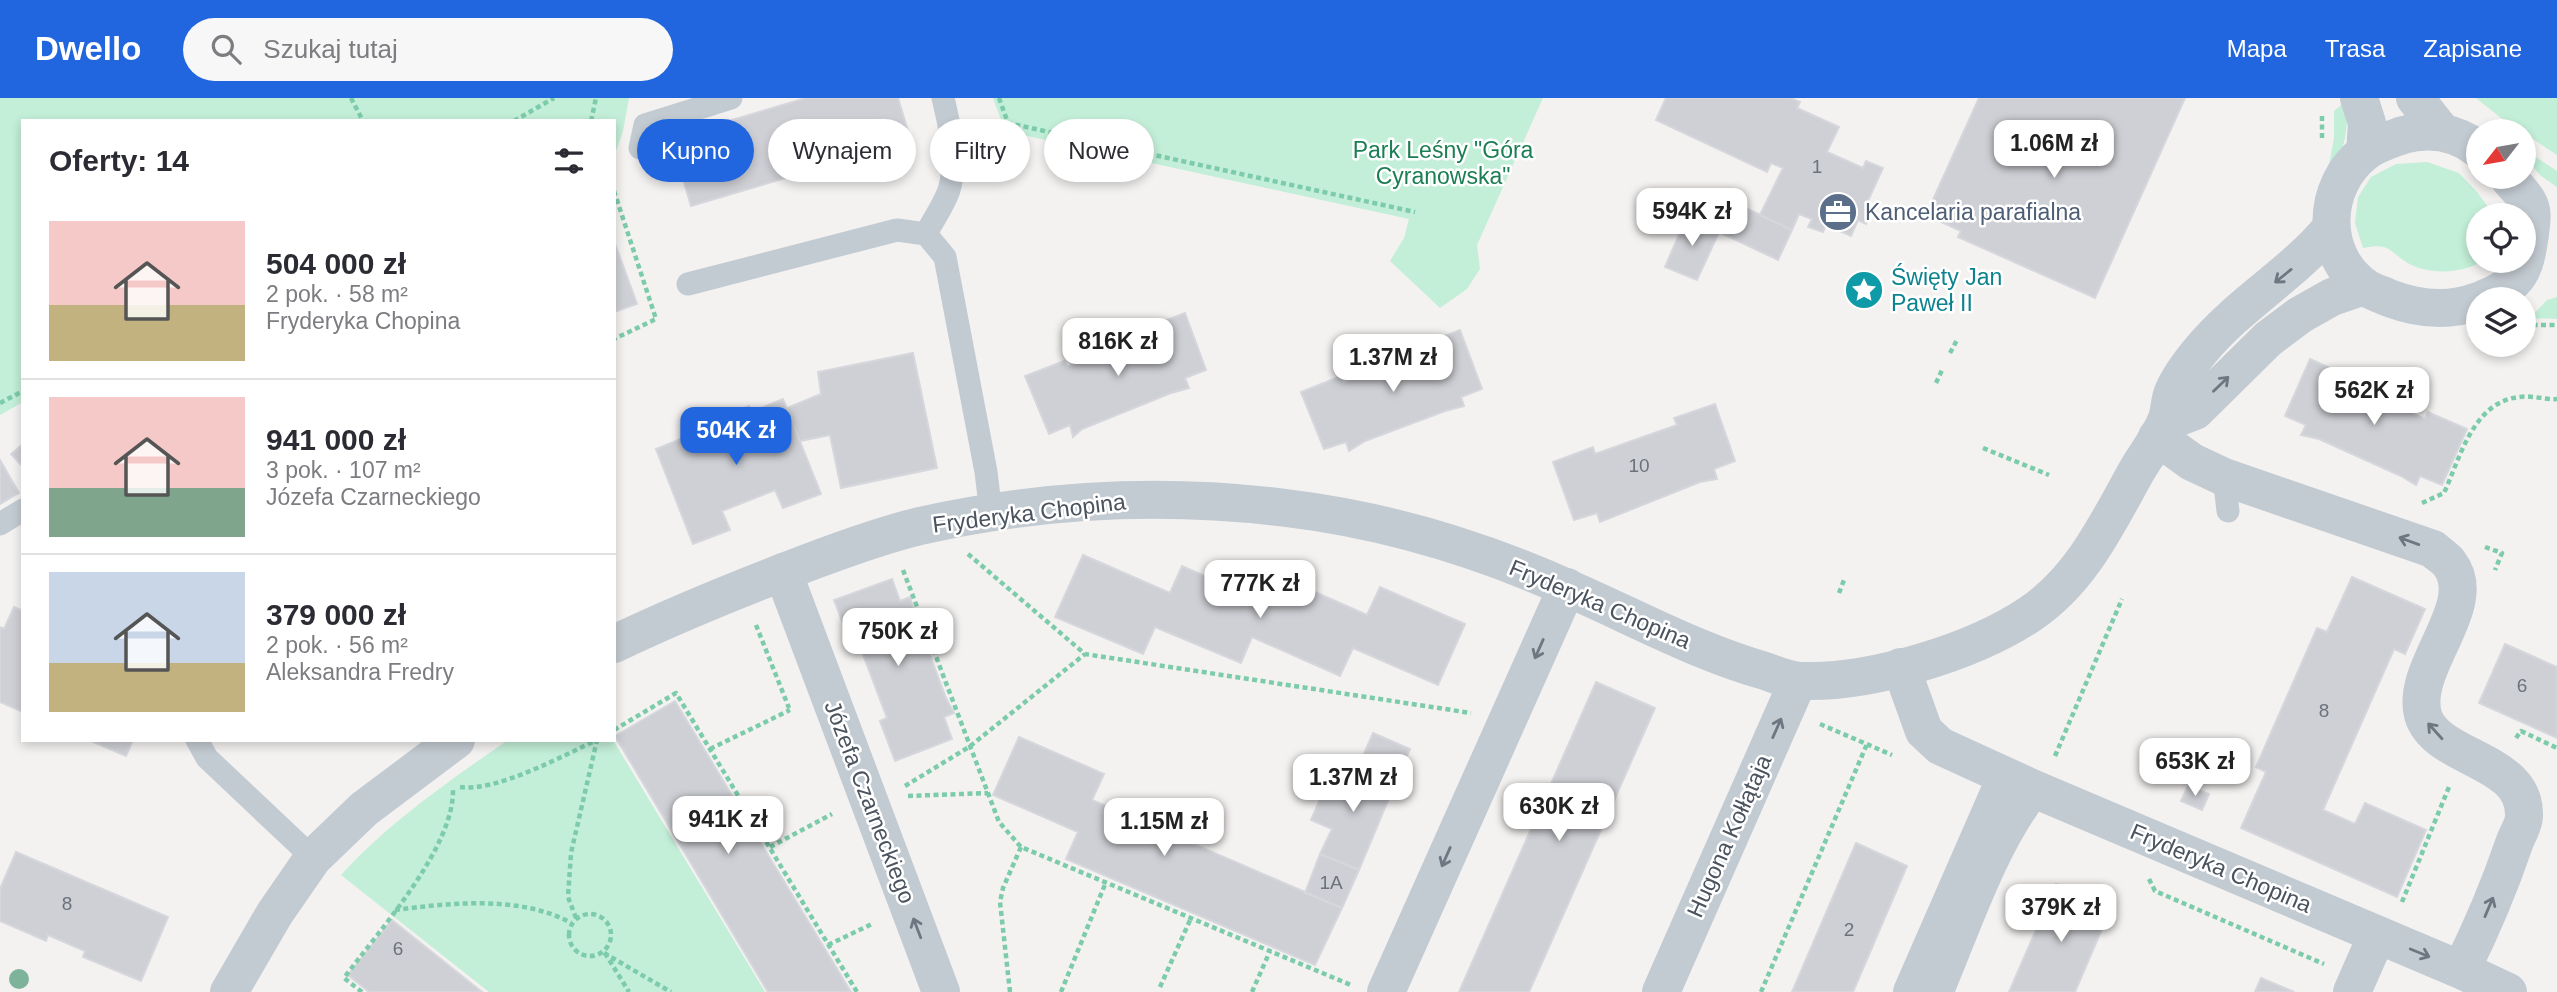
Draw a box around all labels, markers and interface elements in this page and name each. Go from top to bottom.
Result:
search box [183,18,673,81]
text: Dwello [35,30,141,67]
icon: search [207,30,245,68]
text: Szukaj tutaj [263,34,398,64]
text: Mapa [2227,35,2287,62]
text: Trasa [2325,35,2385,62]
text: Zapisane [2423,35,2522,62]
chip: Kupno [637,119,754,182]
chip: Wynajem [768,119,916,182]
chip: Filtry [930,119,1030,182]
chip: Nowe [1044,119,1154,182]
north arrow [2466,119,2536,189]
map controls [2466,119,2536,357]
pin: 1.06M zł [1982,120,2126,180]
text: 1.06M zł [2010,130,2098,156]
park label: Park Leśny "Góra Cyranowska" [1353,137,1534,189]
icon: filters [550,142,588,180]
text: Oferty: 14 [49,144,189,177]
house number: 1 [1812,156,1822,177]
pin: 594K zł [1627,188,1757,248]
office icon: Kancelaria parafialna [1817,191,1859,233]
text: 594K zł [1652,198,1732,224]
place label: Kancelaria parafialna [1865,199,2081,225]
button: locate [2466,203,2536,273]
text: 504 000 zł [266,247,406,280]
icon: home [105,249,189,333]
place label: Święty Jan Paweł II [1891,263,2002,316]
one-way arrow [2274,268,2292,284]
place icon: Święty Jan Paweł II [1843,269,1885,311]
text: 2 pok. · 58 m² [266,281,408,307]
button: layers [2466,287,2536,357]
text: Fryderyka Chopina [266,308,460,334]
pin: 816K zł [1053,318,1183,378]
text: 816K zł [1078,328,1158,354]
pin: 1.37M zł [1321,334,1465,394]
text: 1.37M zł [1349,344,1437,370]
pin: 562K zł [2309,368,2439,427]
one-way arrow [2213,376,2230,393]
text: 562K zł [2334,377,2414,403]
pin: 504K zł [671,408,801,467]
text: 504K zł [696,417,776,443]
text: 941 000 zł [266,423,406,456]
icon: home [105,425,189,509]
house number: 10 [1628,455,1650,476]
text: 3 pok. · 107 m² [266,457,421,483]
text: Józefa Czarneckiego [266,484,481,510]
street label: Fryderyka Chopina [931,488,1127,538]
one-way arrow [2399,534,2421,546]
street label: Fryderyka Chopina [1505,554,1695,654]
pin: 777K zł [1195,560,1325,620]
text: 777K zł [1220,570,1300,596]
text: 379 000 zł [266,598,406,631]
icon: home [105,600,189,684]
pin: 750K zł [833,608,963,668]
text: 750K zł [858,618,938,644]
text: 2 pok. · 56 m² [266,632,408,658]
one-way arrow [1532,638,1545,660]
text: Aleksandra Fredry [266,659,454,685]
house number: 6 [2517,675,2527,696]
street label: Józefa Czarneckiego [819,697,921,907]
house number: 8 [2319,700,2329,721]
one-way arrow [1771,717,1784,739]
one-way arrow [2427,722,2443,740]
pin: 653K zł [2130,738,2260,798]
text: 653K zł [2155,748,2235,774]
street label: Hugona Kołłątaja [1681,751,1777,921]
pin: 1.37M zł [1281,754,1425,814]
text: 1.37M zł [1309,764,1397,790]
pin: 630K zł [1494,784,1624,843]
text: 630K zł [1519,793,1599,819]
pin: 941K zł [663,796,793,856]
pin: 1.15M zł [1092,798,1236,858]
text: 941K zł [688,806,768,832]
text: 1.15M zł [1120,808,1208,834]
street label: Fryderyka Chopina [2126,818,2316,918]
one-way arrow [1439,846,1452,867]
house number: 1A [1319,872,1343,893]
pin: 379K zł [1996,884,2126,944]
house number: 8 [62,893,72,914]
text: 379K zł [2021,894,2101,920]
one-way arrow [2483,897,2496,918]
one-way arrow [910,918,923,940]
house number: 2 [1844,919,1854,940]
house number: 6 [393,938,403,959]
one-way arrow [2409,947,2431,960]

